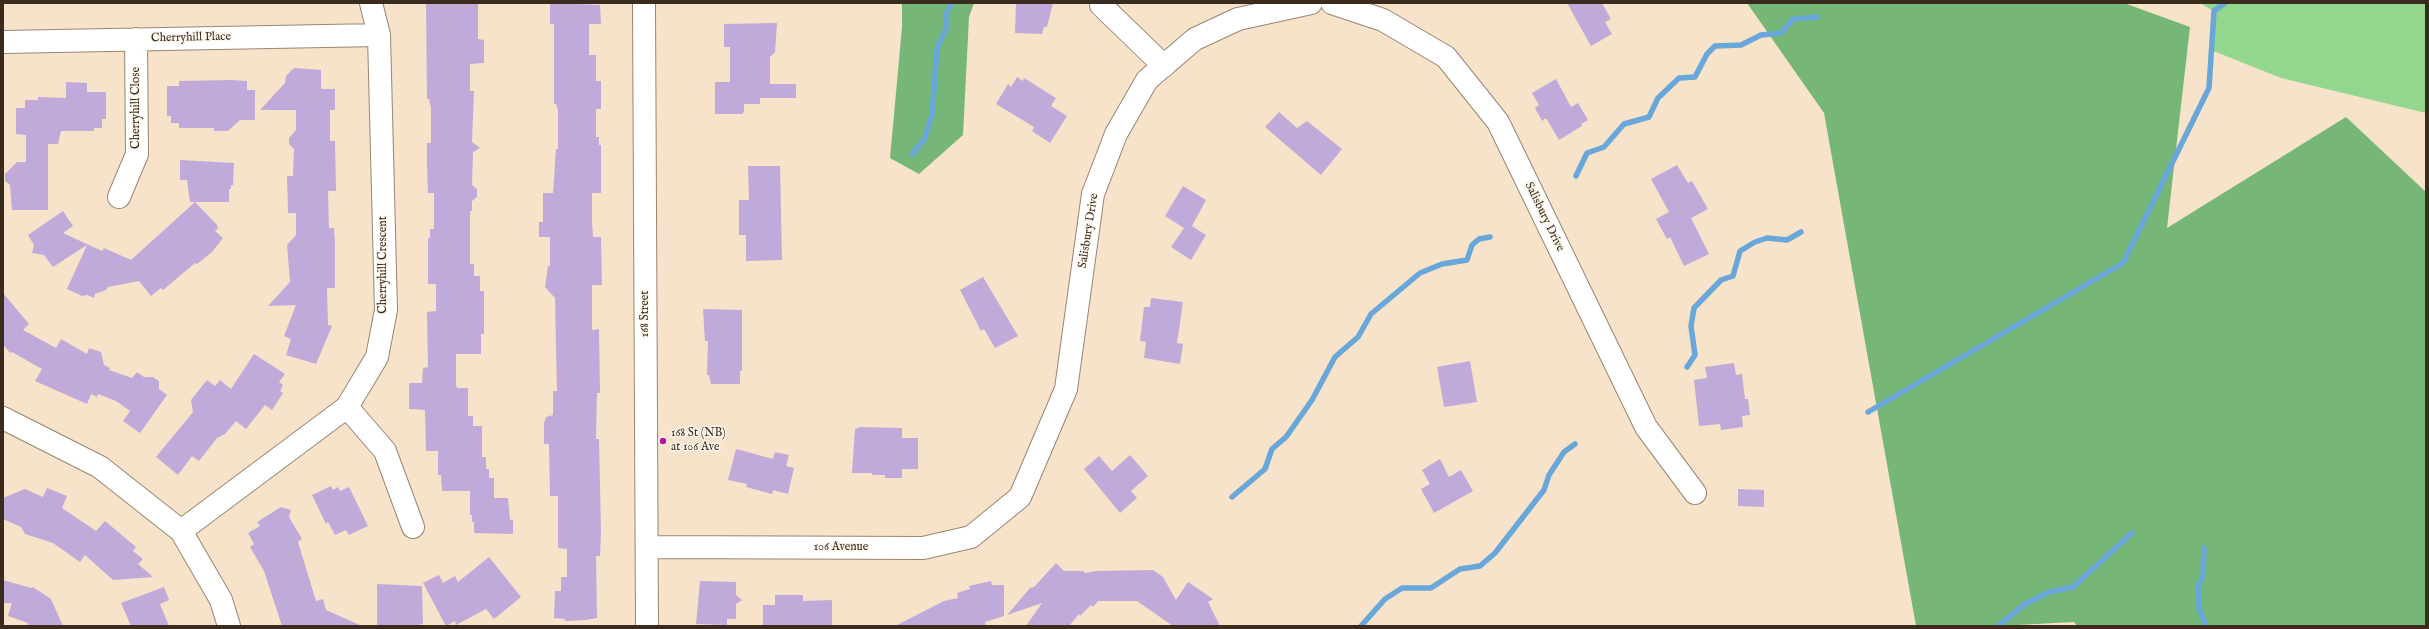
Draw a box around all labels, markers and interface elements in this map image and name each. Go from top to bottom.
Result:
street label: Cherryhill Place [151,30,231,46]
street label: Cherryhill Close [130,67,144,149]
street label: Salisbury Drive [1521,180,1567,254]
street label: Salisbury Drive [1076,193,1102,269]
street label: Cherryhill Crescent [377,216,391,314]
street label: 168 Street [639,291,653,337]
place label: 168 St (NB) at 106 Ave [671,427,726,455]
marker: 168 St (NB) at 106 Ave [658,436,668,446]
street label: 106 Avenue [814,541,868,555]

